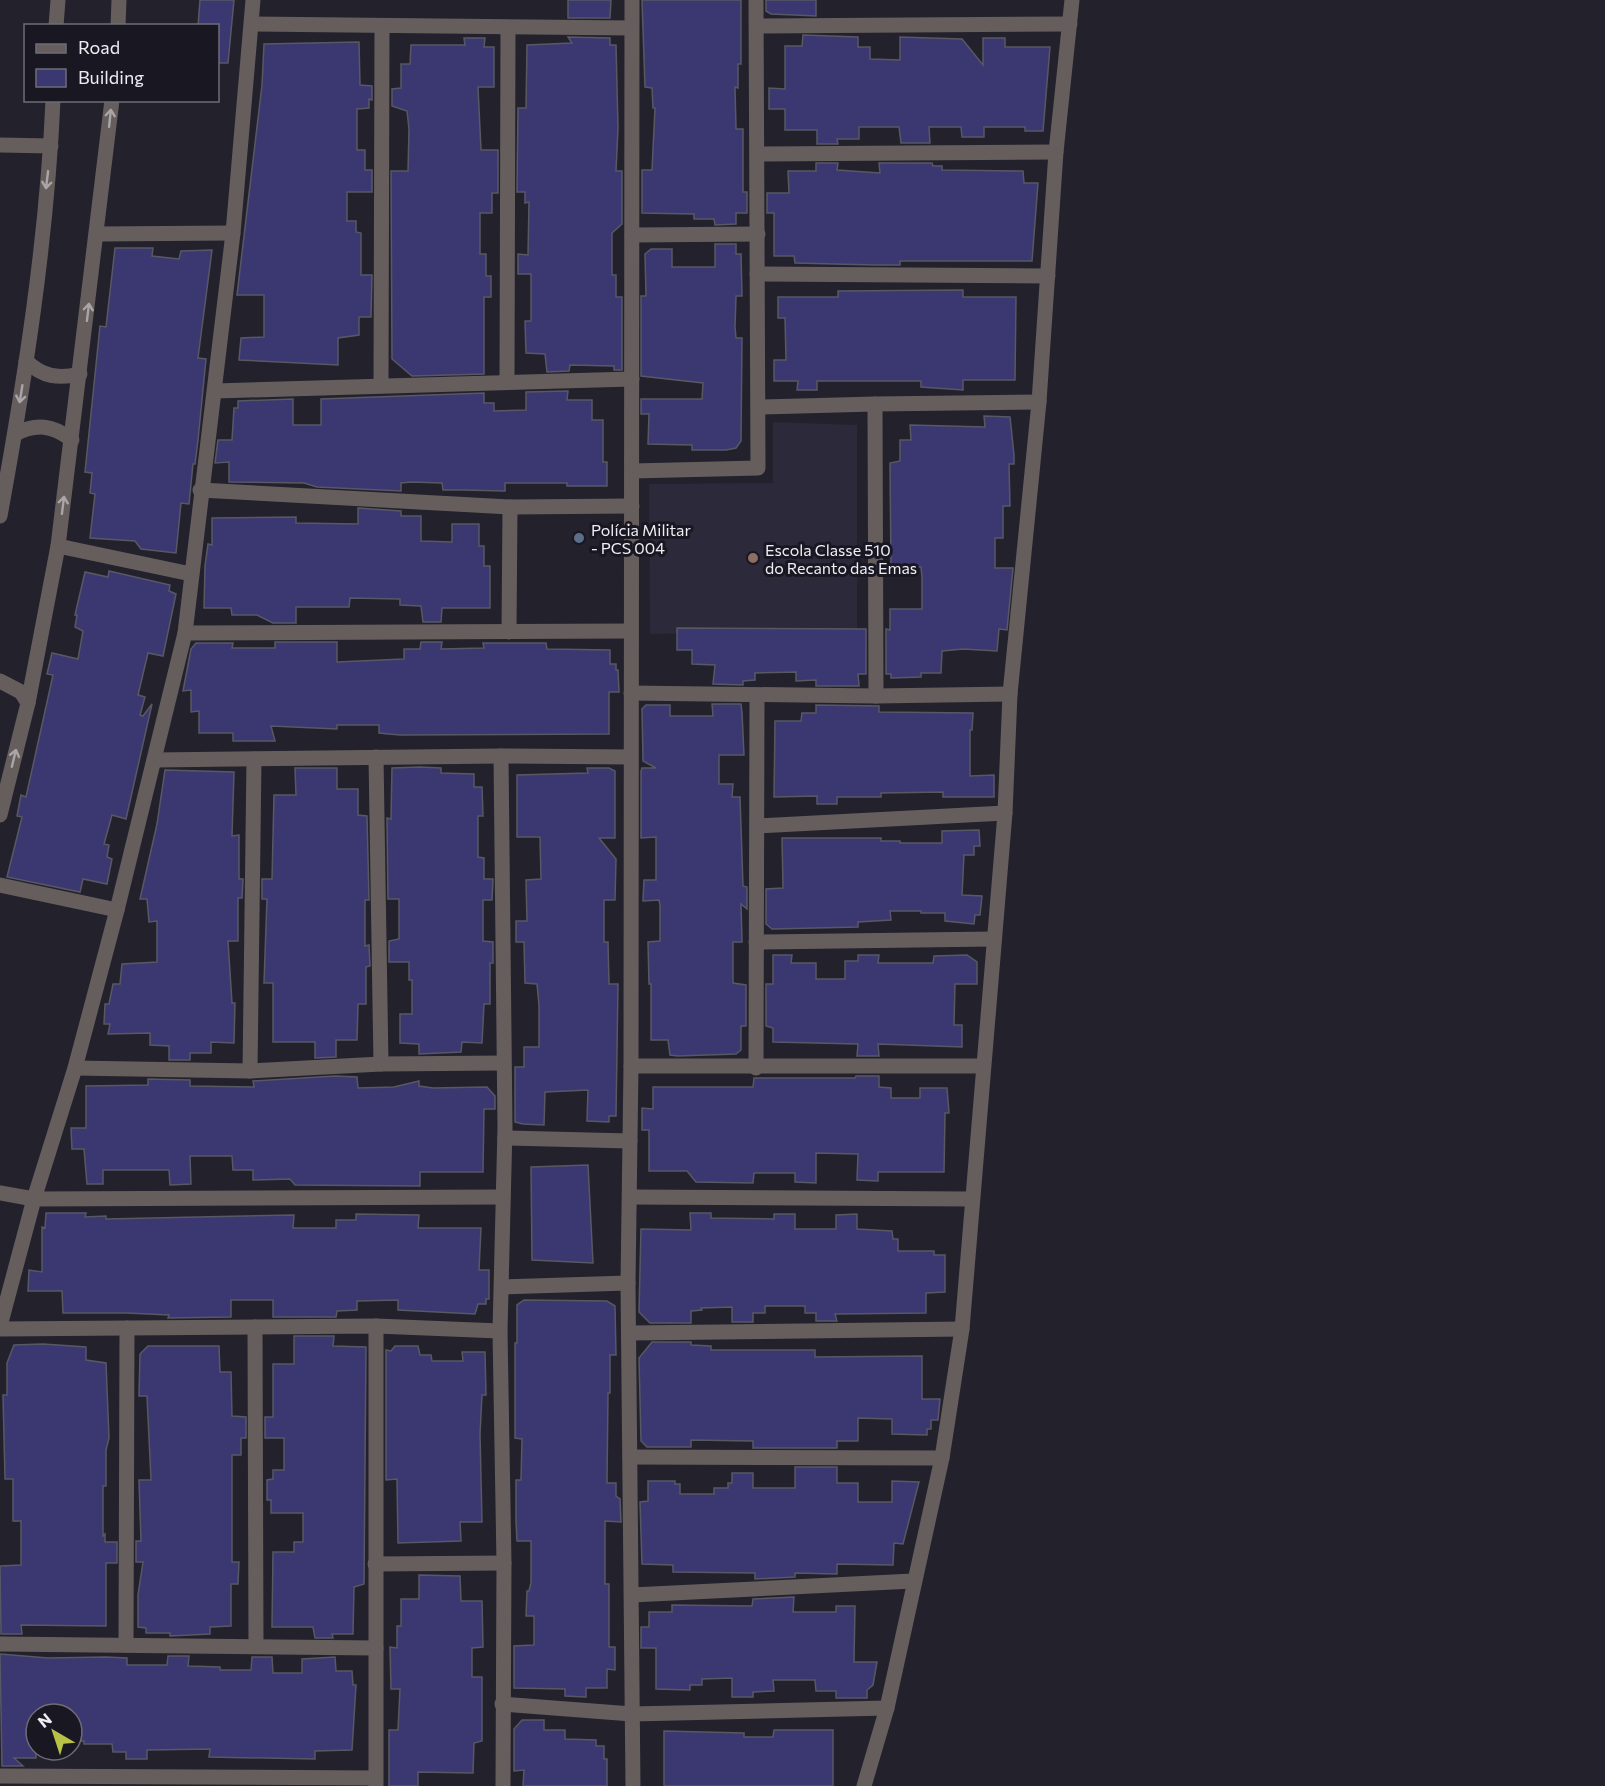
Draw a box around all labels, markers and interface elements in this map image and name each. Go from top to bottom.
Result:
legend [24,24,219,102]
text: Road [78,36,120,58]
text: Building [78,66,144,88]
one-way arrow [105,109,116,128]
one-way arrow [41,169,52,189]
one-way arrow [83,302,94,322]
one-way arrow [15,384,26,403]
one-way arrow [58,496,69,516]
place label: Polícia Militar - PCS 004 [591,520,691,557]
marker: Polícia Militar - PCS 004 [572,531,586,545]
place label: Escola Classe 510 do Recanto das Emas [765,540,917,577]
marker: Escola Classe 510 do Recanto das Emas [746,551,760,565]
one-way arrow [9,749,21,768]
north arrow [24,1702,84,1762]
text: N [34,1709,55,1731]

